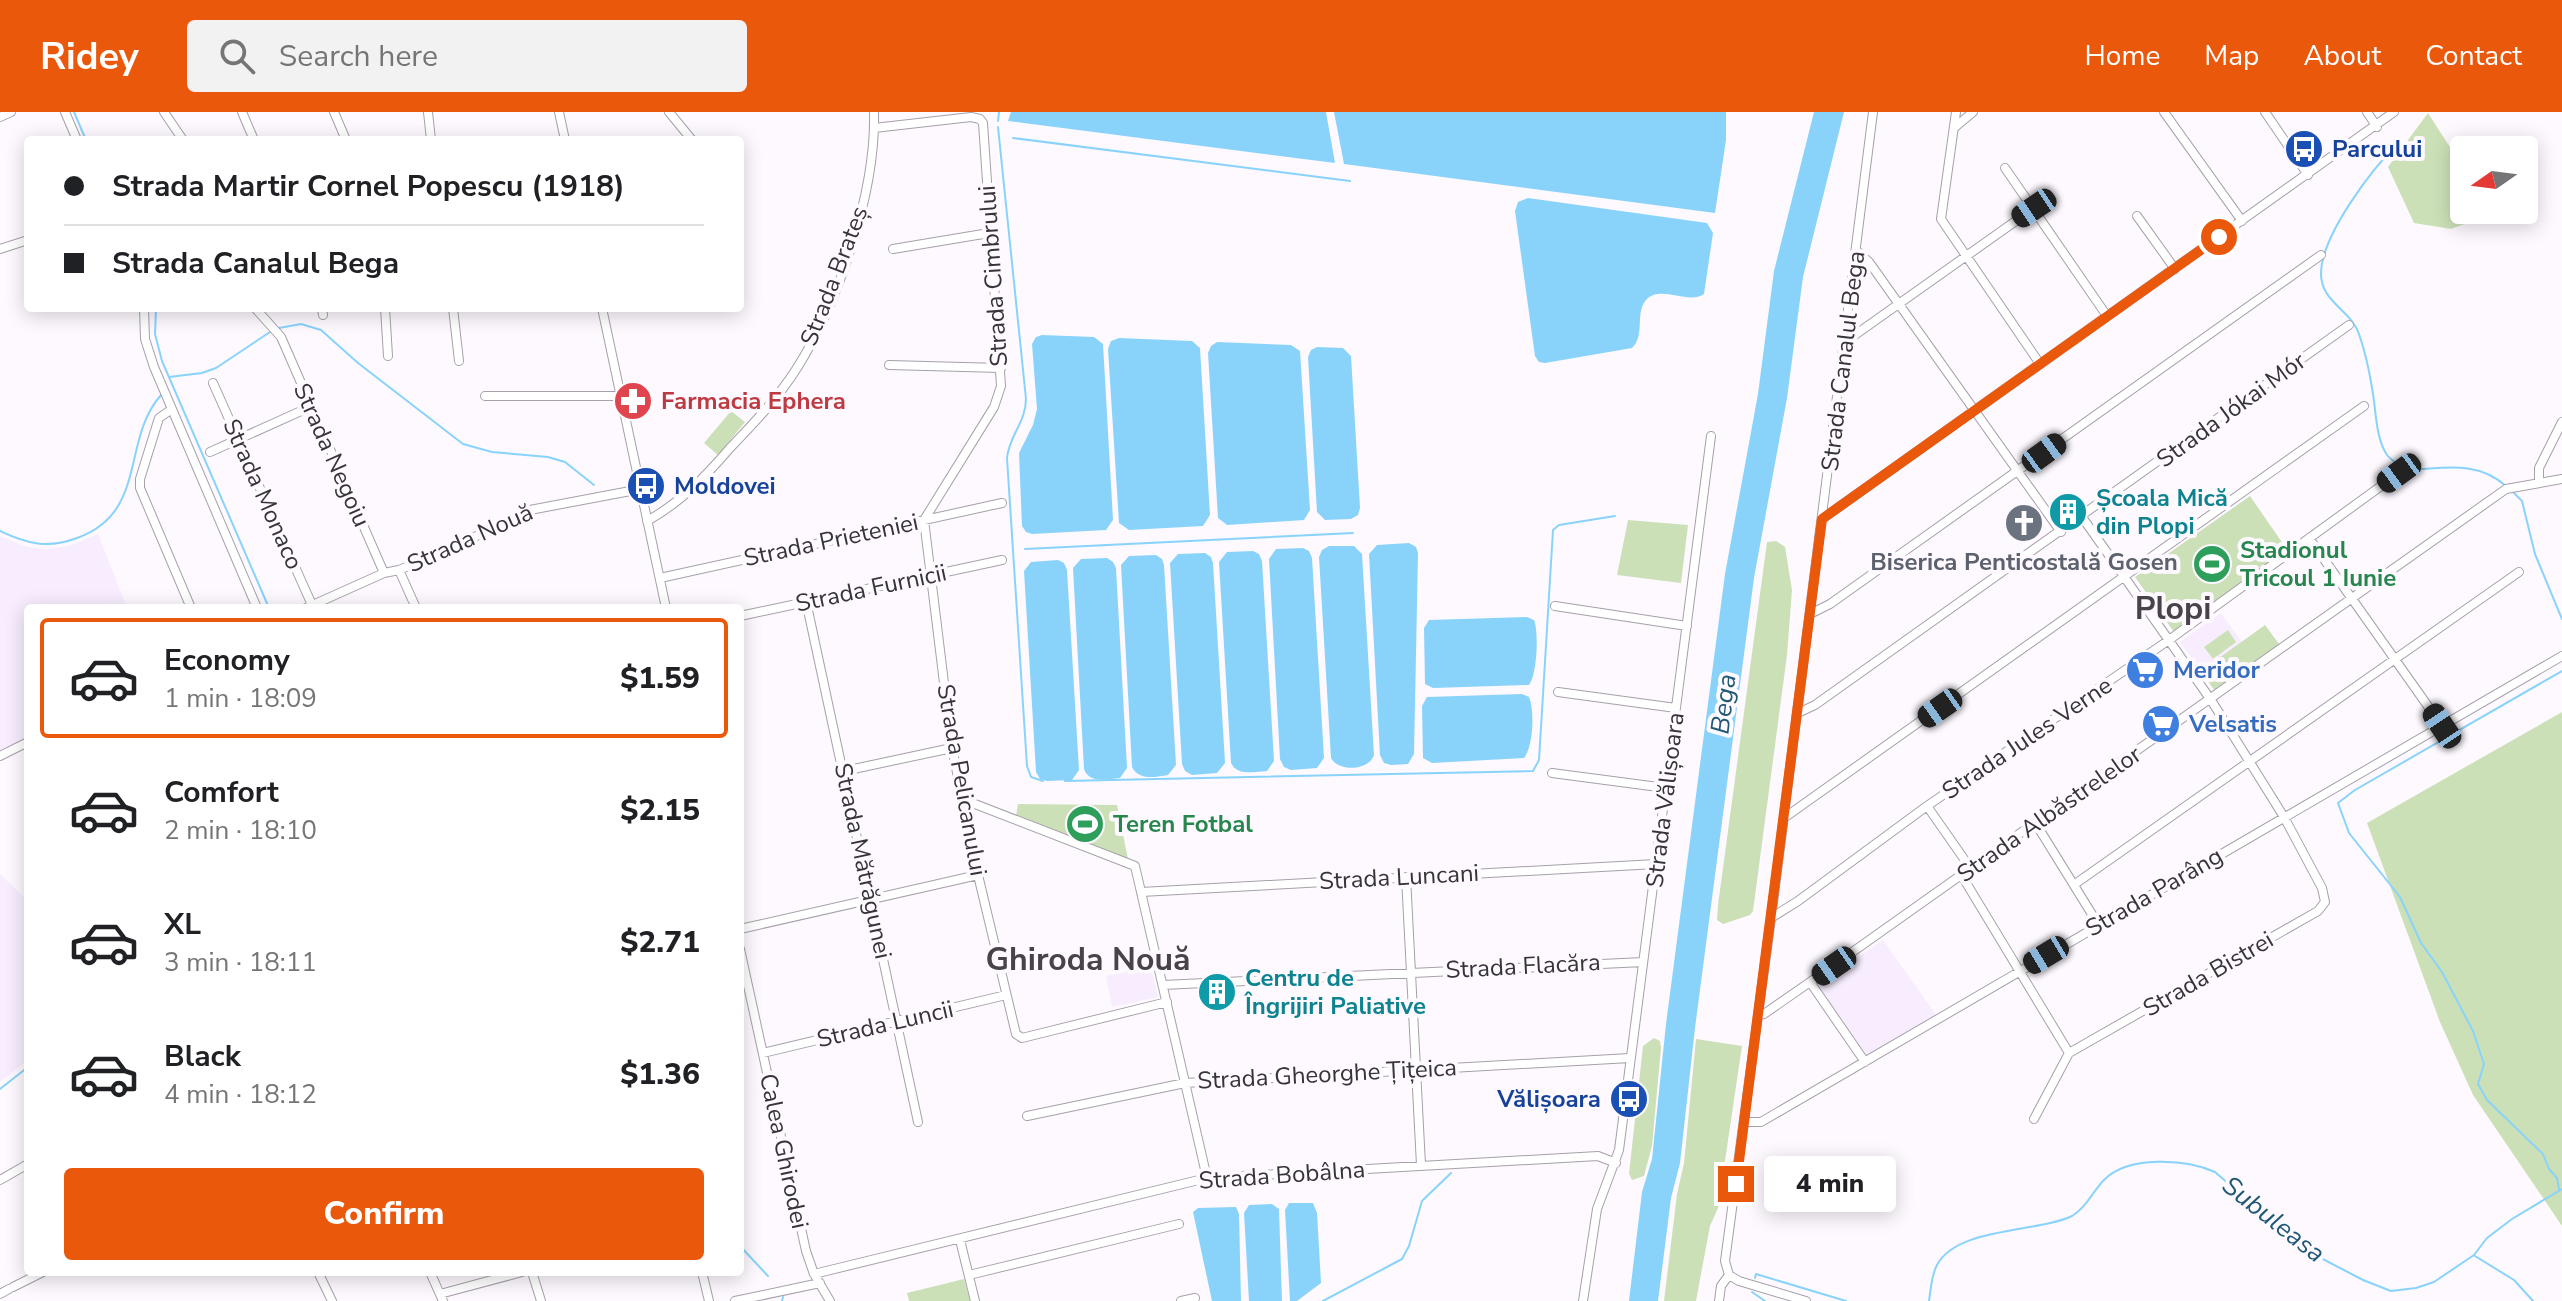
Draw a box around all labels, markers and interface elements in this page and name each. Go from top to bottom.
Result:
search box [187,20,747,92]
text: Ridey [40,31,139,82]
icon: search [215,34,259,78]
text: Search here [279,36,438,77]
text: Home [2085,37,2160,75]
text: Map [2204,37,2259,75]
text: About [2303,37,2381,75]
text: Contact [2425,37,2522,75]
bus stop icon: Parcului [2283,128,2325,170]
place label: Parcului [2332,133,2422,165]
north arrow [2450,136,2538,224]
map controls [2450,136,2538,224]
text: Strada Martir Cornel Popescu (1918) [112,166,625,207]
street label: Strada Cimbrului [971,184,1015,368]
car [2007,185,2061,231]
street label: Strada Brateș [793,202,875,350]
route start [2201,219,2237,255]
text: Strada Canalul Bega [112,243,399,284]
street label: Strada Canalul Bega [1814,249,1872,473]
street label: Strada Jókai Mór [2150,345,2312,475]
street label: Strada Negoiu [286,378,378,532]
pharmacy icon: Farmacia Ephera [612,380,654,422]
place label: Farmacia Ephera [661,385,846,417]
street label: Strada Monaco [216,414,310,574]
car [2018,429,2070,477]
car [2373,449,2425,497]
bus stop icon: Moldovei [625,465,667,507]
place label: Moldovei [674,470,776,502]
place label: Școala Mică din Plopi [2096,482,2228,542]
building icon: Școala Mică din Plopi [2047,491,2089,533]
street label: Strada Nouă [402,496,538,580]
church icon: Biserica Penticostală Gosen [2003,502,2045,544]
street label: Strada Prieteniei [741,506,921,574]
place label: Stadionul Tricoul 1 Iunie [2240,534,2396,594]
sports icon: Stadionul Tricoul 1 Iunie [2191,543,2233,585]
place label: Biserica Penticostală Gosen [1870,546,2178,578]
street label: Strada Furnicii [793,556,949,620]
district label: Plopi [2135,587,2211,630]
text: Economy [164,640,290,681]
icon: car [68,642,140,714]
supermarket icon: Meridor [2124,649,2166,691]
place label: Meridor [2173,654,2261,686]
text: $1.59 [620,658,700,699]
street label: Strada Jules Verne [1936,669,2118,807]
water label: Bega [1702,672,1745,736]
text: 1 min · 18:09 [164,681,317,716]
street label: Strada Pelicanului [929,682,995,878]
car [1913,684,1967,732]
car [2419,699,2465,753]
supermarket icon: Velsatis [2140,703,2182,745]
place label: Velsatis [2188,708,2277,740]
street label: Strada Vălișoara [1638,710,1692,890]
street label: Strada Albăstrelelor [1950,738,2148,890]
street label: Strada Mătrăgunei [827,760,899,962]
text: Comfort [164,772,279,813]
icon: car [68,774,140,846]
text: $2.15 [620,790,700,831]
sports icon: Teren Fotbal [1064,803,1106,845]
place label: Teren Fotbal [1113,808,1253,840]
text: 2 min · 18:10 [164,813,317,848]
street label: Strada Parâng [2080,840,2228,944]
street label: Strada Luncani [1318,857,1480,897]
text: XL [164,904,201,945]
icon: car [68,906,140,978]
text: $2.71 [620,922,700,963]
street label: Strada Bistrei [2137,924,2279,1024]
car [2019,932,2073,978]
district label: Ghiroda Nouă [986,938,1190,981]
car [1807,942,1861,990]
text: 3 min · 18:11 [164,945,317,980]
street label: Strada Flacăra [1445,946,1601,986]
place label: Centru de Îngrijiri Paliative [1244,962,1426,1022]
building icon: Centru de Îngrijiri Paliative [1196,971,1238,1013]
street label: Strada Luncii [814,993,956,1055]
text: Black [164,1036,241,1077]
icon: car [68,1038,140,1110]
street label: Strada Gheorghe Țițeica [1196,1051,1458,1097]
text: $1.36 [620,1054,700,1095]
street label: Calea Ghirodei [752,1070,816,1232]
text: 4 min · 18:12 [164,1077,317,1112]
bus stop icon: Vălișoara [1608,1078,1650,1120]
place label: Vălișoara [1496,1083,1601,1115]
street label: Strada Bobâlna [1198,1153,1366,1197]
callout: 4 min [1764,1156,1896,1212]
route end [1718,1166,1754,1202]
text: 4 min [1796,1166,1864,1201]
button: Confirm [64,1168,704,1260]
water label: Subuleasa [2215,1168,2332,1271]

